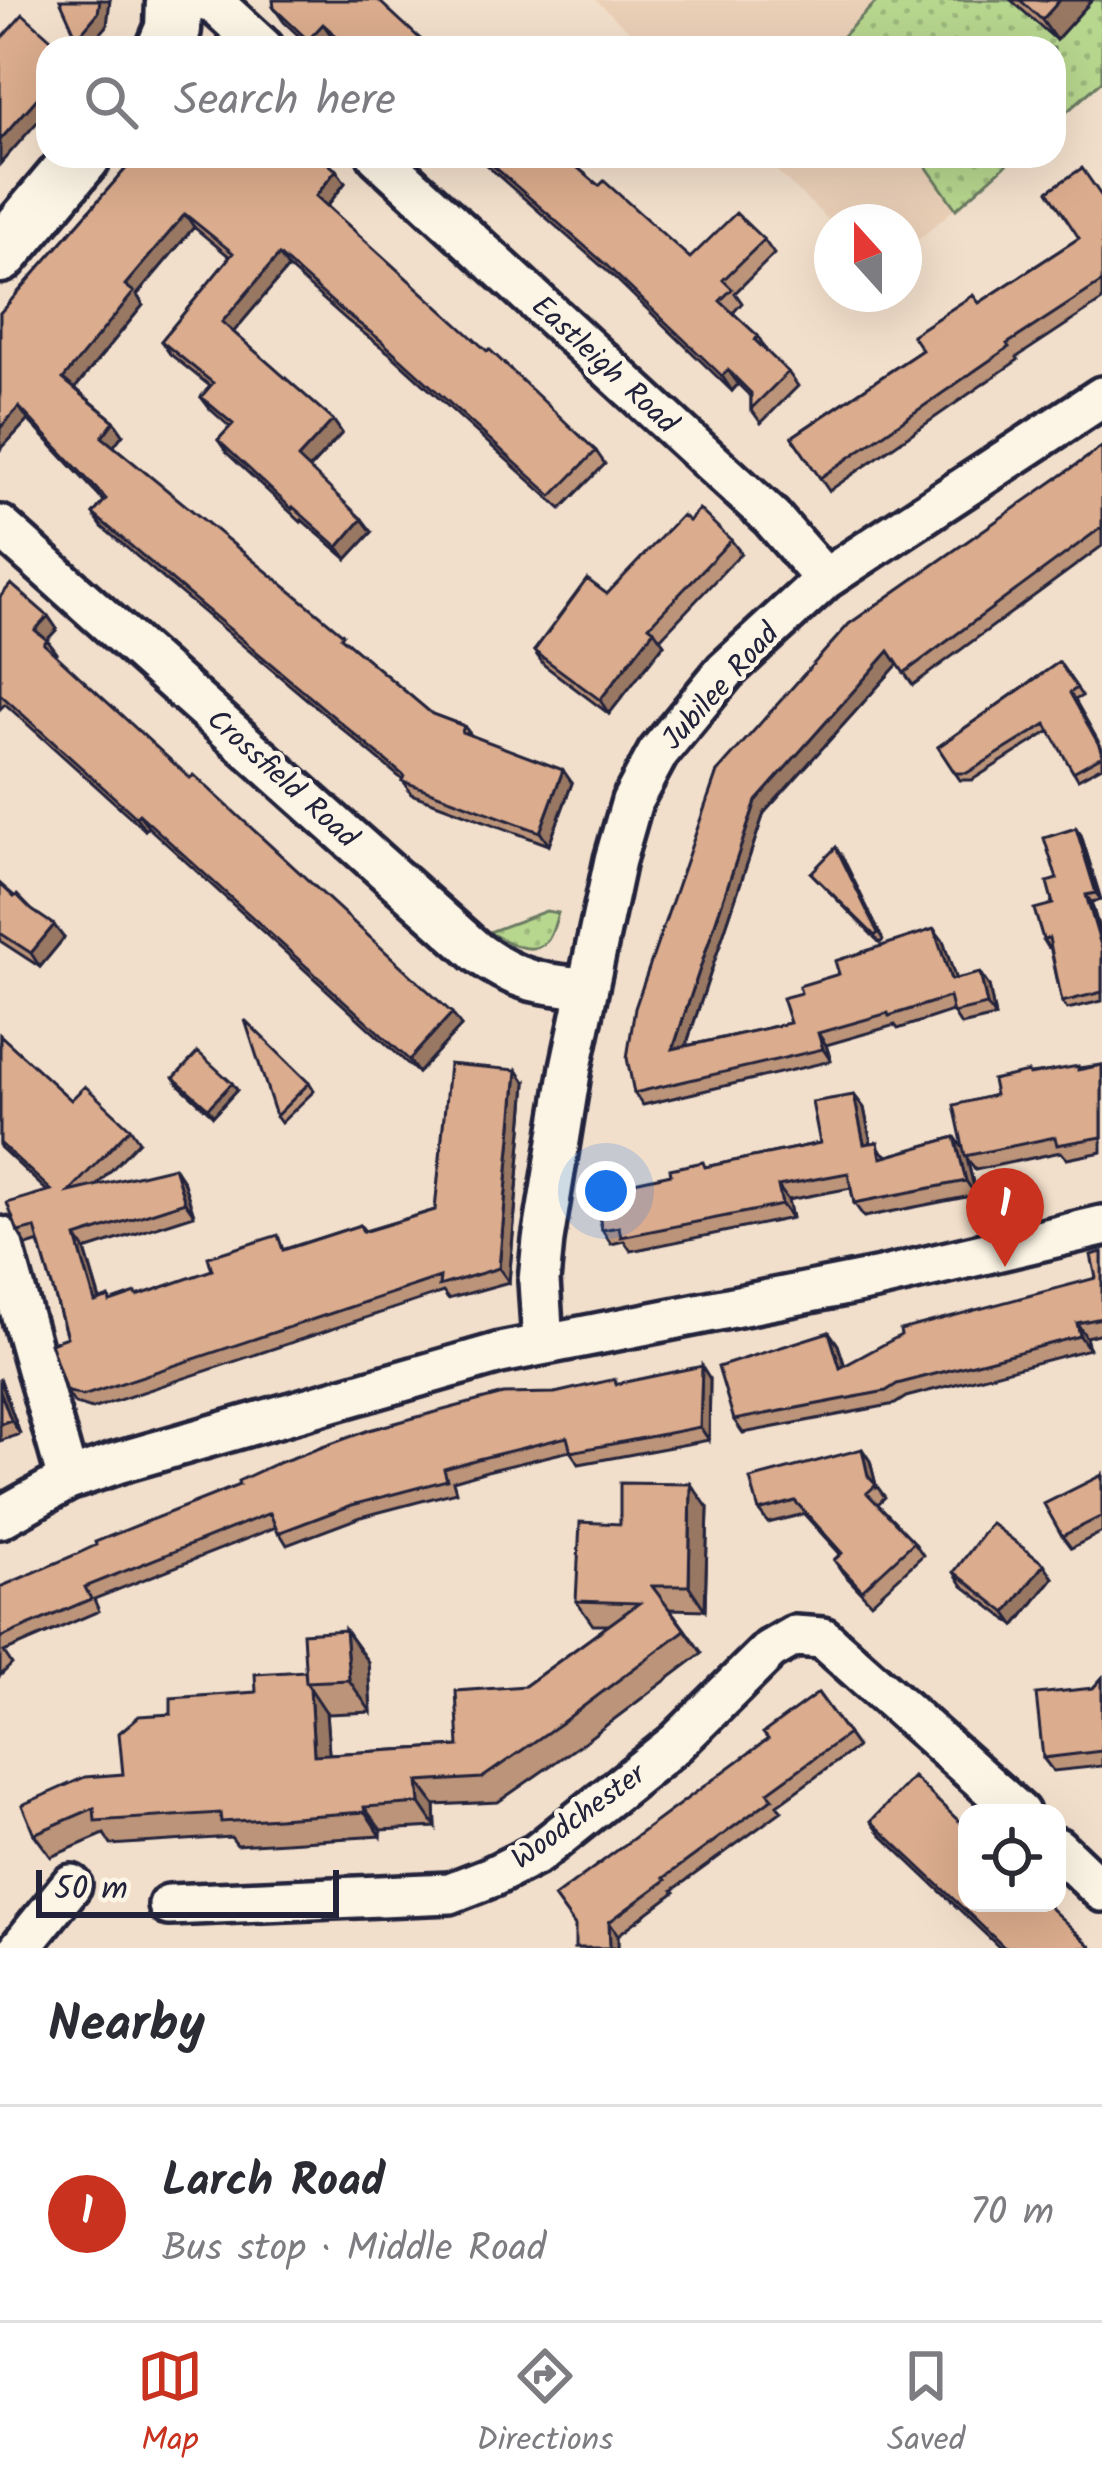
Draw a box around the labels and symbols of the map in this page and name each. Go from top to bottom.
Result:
north arrow [814,204,922,312]
street label: Eastleigh Road [519,284,689,447]
street label: Jubilee Road [651,612,793,762]
street label: Crossfield Road [195,698,369,862]
your location [576,1161,636,1221]
pin: 1 [966,1168,1044,1267]
street label: Woodchester [502,1751,658,1883]
scale bar [36,1864,339,1917]

